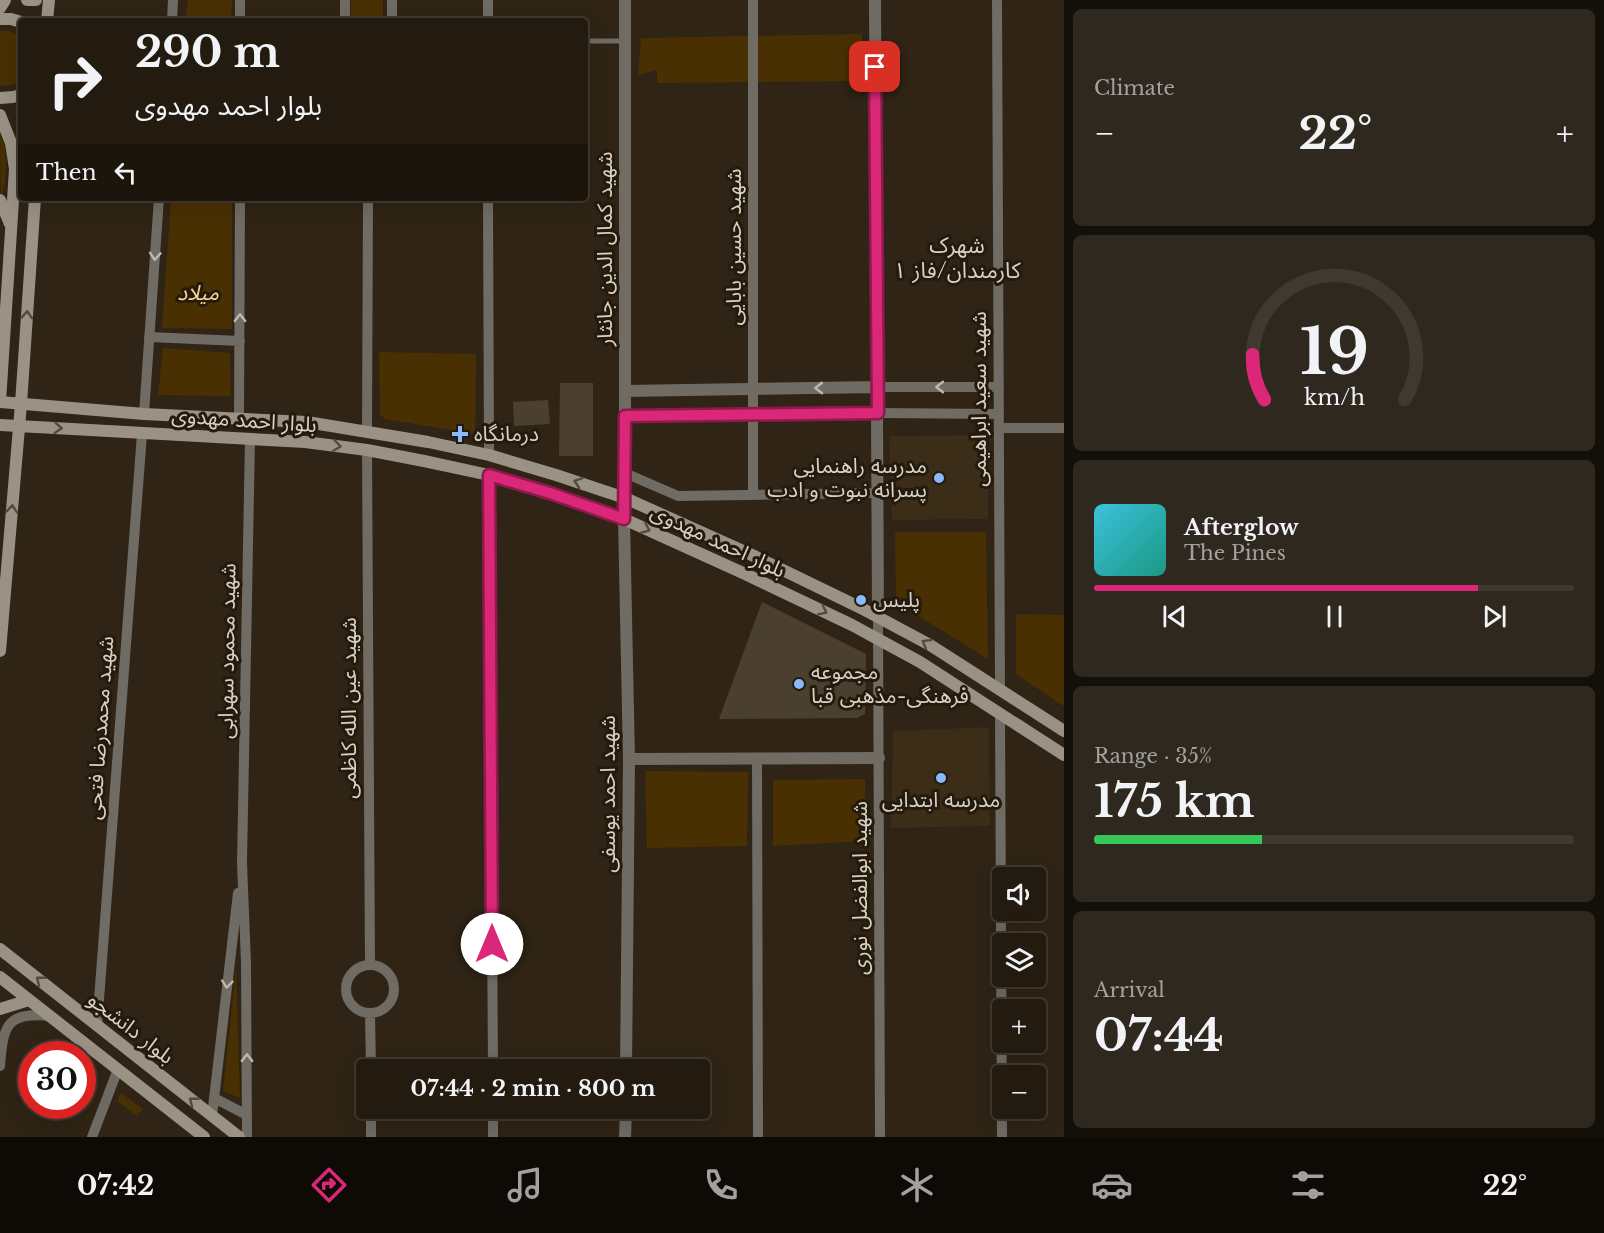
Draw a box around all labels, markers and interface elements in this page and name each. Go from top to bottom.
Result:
text: 290 m [135,26,280,78]
pin [849,41,900,92]
icon: right [36,42,114,120]
icon: arrive [858,50,891,83]
text: Climate [1094,76,1175,100]
text: بلوار احمد مهدوی [135,89,322,122]
text: 22° [1299,105,1372,161]
text: − [1094,113,1115,154]
text: + [1556,113,1574,154]
street label: شهید کمال الدین جانثار [592,152,618,347]
icon: left [109,156,142,189]
text: Then [36,159,97,186]
street label: شهید حسین بابایی [721,169,747,325]
district label: شهرک کارمندان/فاز ۱ [893,232,1021,284]
one-way arrow [149,252,162,261]
park label: میلاد [177,280,219,306]
one-way arrow [21,310,34,319]
street label: شهید سعید ابراهیمی [966,311,992,487]
text: 19 [1299,313,1369,391]
one-way arrow [234,314,246,323]
one-way arrow [936,381,945,393]
one-way arrow [815,382,824,394]
text: km/h [1304,384,1365,411]
street label: بلوار احمد مهدوی [171,402,317,438]
one-way arrow [54,421,63,434]
place label: درمانگاه [474,421,539,447]
marker: درمانگاه [451,425,469,443]
one-way arrow [332,440,341,452]
place label: مدرسه راهنمایی پسرانه نبوت و ادب [767,453,927,503]
marker: مدرسه راهنمایی پسرانه نبوت و ادب [932,471,946,485]
one-way arrow [573,477,584,489]
street label: بلوار احمد مهدوی [647,498,789,584]
one-way arrow [5,504,18,513]
text: Afterglow [1184,514,1299,541]
one-way arrow [639,521,650,533]
text: The Pines [1184,541,1286,565]
street label: شهید محمود سهرابی [212,563,242,739]
place label: پلیس [873,587,920,613]
marker: پلیس [854,593,868,607]
icon: previous [1158,600,1191,633]
icon: pause [1318,600,1351,633]
icon: next [1478,600,1511,633]
one-way arrow [816,603,827,615]
street label: شهید عین الله کاظمی [336,617,362,799]
street label: شهید محمدرضا فتحی [81,635,119,821]
one-way arrow [922,639,932,650]
place label: مجموعه فرهنگی-مذهبی قبا [811,659,969,709]
marker: مجموعه فرهنگی-مذهبی قبا [792,677,806,691]
street label: شهید احمد یوسفی [595,715,621,873]
text: Range · 35% [1094,744,1212,768]
marker: مدرسه ابتدایی [934,771,948,785]
text: 175 km [1094,773,1255,829]
place label: مدرسه ابتدایی [882,787,1000,813]
street label: شهید ابوالفضل نوری [847,801,873,975]
map controls [992,867,1046,1119]
button: sound [992,867,1046,921]
position arrow [460,912,524,976]
button: layers [992,933,1046,987]
one-way arrow [36,976,47,987]
text: Arrival [1094,978,1165,1002]
one-way arrow [221,979,234,988]
street label: بلوار دانشجو [83,986,179,1070]
button: + [992,999,1046,1053]
text: 07:44 [1094,1007,1224,1063]
speed limit sign: 30 [18,1041,96,1119]
one-way arrow [241,1053,253,1062]
button: − [992,1065,1046,1119]
text: 07:44 · 2 min · 800 m [410,1075,656,1102]
one-way arrow [188,1097,199,1108]
icon: directions [308,1164,350,1206]
icon: music [504,1164,546,1206]
icon: phone [700,1164,742,1206]
icon: climate [896,1164,938,1206]
icon: car [1091,1164,1133,1206]
icon: filters [1287,1164,1329,1206]
text: 07:42 [77,1169,154,1202]
text: 22° [1483,1169,1527,1202]

